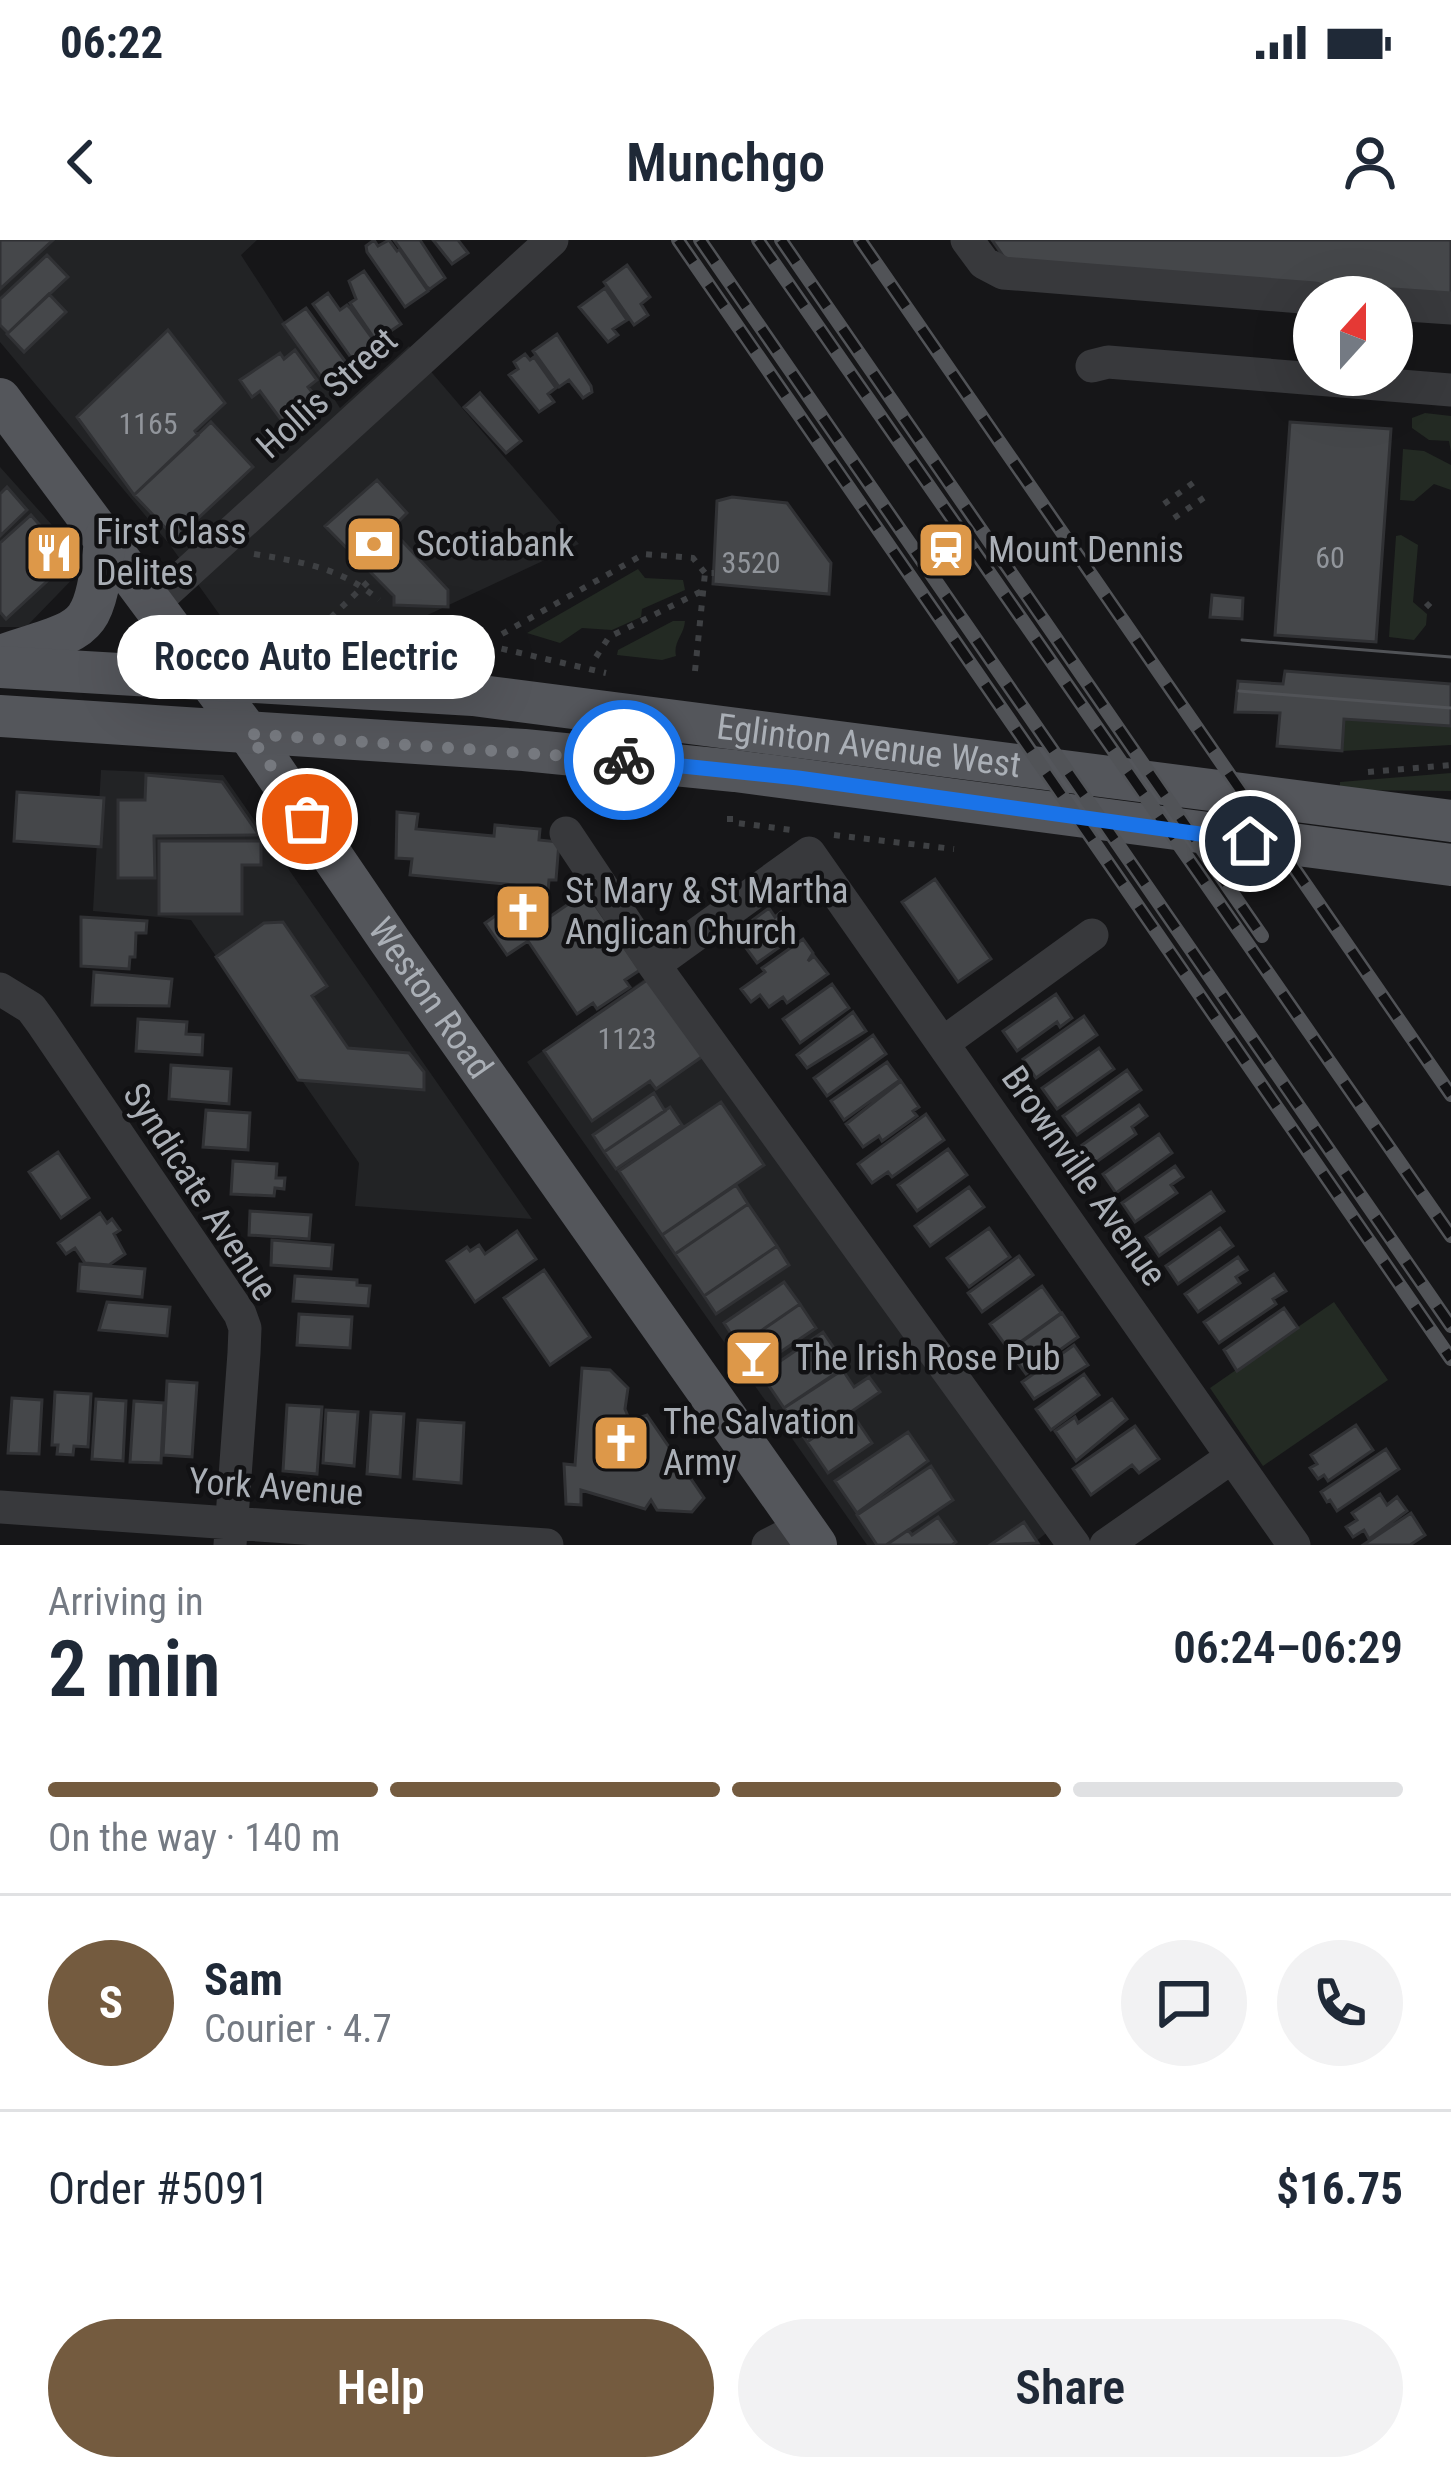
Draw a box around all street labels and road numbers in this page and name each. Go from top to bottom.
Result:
street label: Hollis Street [248,319,406,467]
street label: Eglinton Avenue West [714,706,1023,786]
street label: Weston Road [360,910,501,1087]
street label: Brownville Avenue [993,1058,1175,1294]
street label: Syndicate Avenue [114,1076,286,1308]
street label: York Avenue [187,1460,365,1514]

